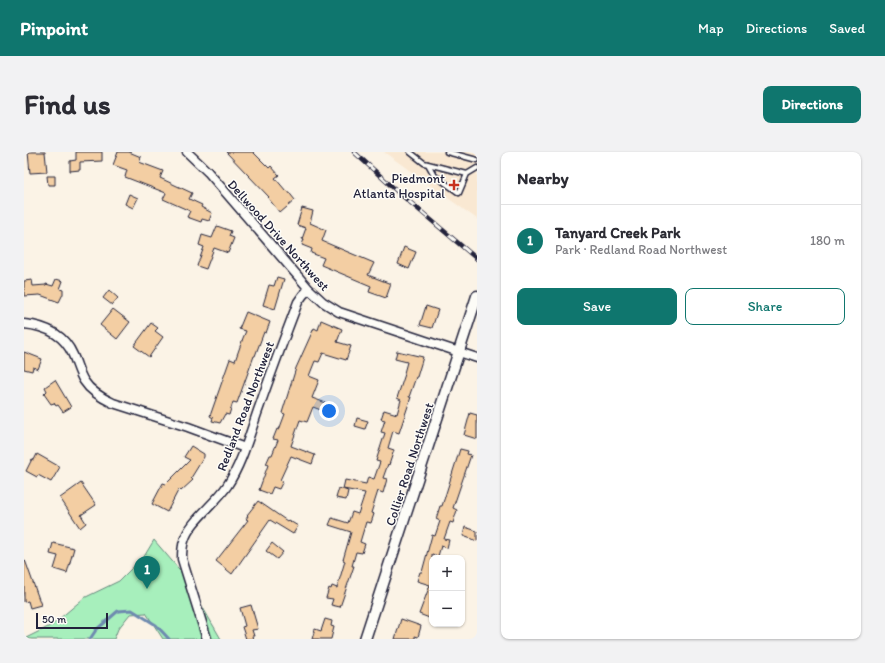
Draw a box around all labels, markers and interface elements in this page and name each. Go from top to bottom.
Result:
text: Pinpoint [20,17,88,40]
text: Map [698,20,724,37]
text: Directions [746,20,807,37]
text: Saved [829,20,865,37]
button: Directions [763,86,861,123]
text: Find us [24,87,111,121]
text: Nearby [517,168,569,188]
place label: Piedmont Atlanta Hospital [353,171,445,201]
street label: Dellwood Drive Northwest [225,177,333,294]
marker: Piedmont Atlanta Hospital [448,179,460,191]
text: Tanyard Creek Park [555,224,681,242]
text: 1 [527,233,533,248]
text: 180 m [810,233,845,248]
text: Park · Redland Road Northwest [555,242,727,257]
button: Save [517,288,677,325]
button: Share [685,288,845,325]
street label: Redland Road Northwest [214,339,277,473]
street label: Collier Road Northwest [382,400,437,528]
your location [319,401,339,421]
map controls [429,555,465,627]
button: + [429,555,465,591]
pin: 1 [134,556,160,589]
button: − [429,591,465,627]
scale bar [36,611,108,630]
text: 50 m [42,613,66,626]

